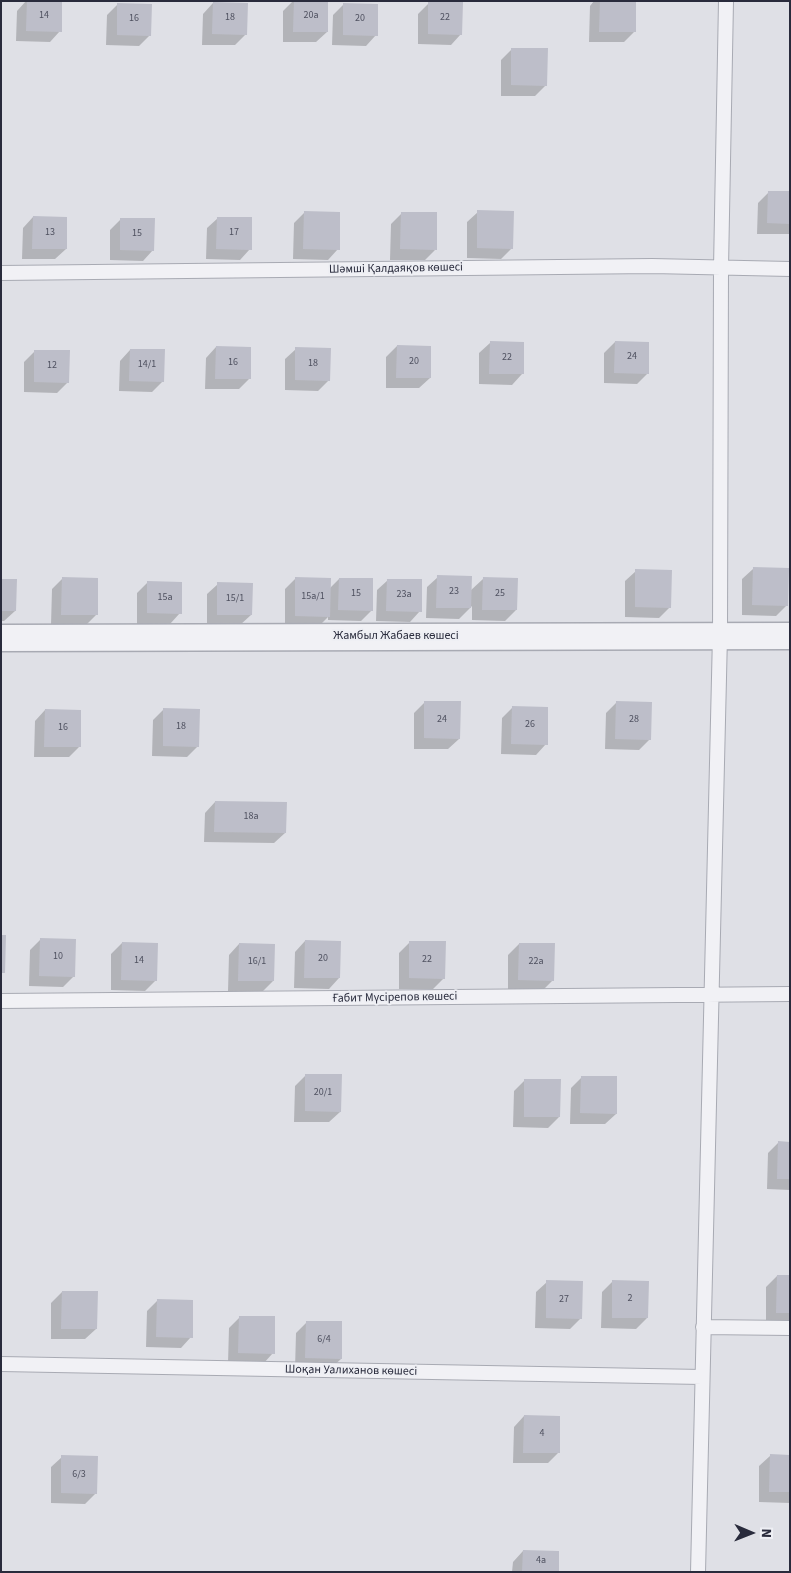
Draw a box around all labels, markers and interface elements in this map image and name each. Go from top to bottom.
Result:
house number: 14 [39,10,49,22]
house number: 20а [304,10,318,22]
house number: 18 [225,12,235,24]
house number: 22 [440,12,450,24]
house number: 16 [129,13,139,25]
house number: 20 [355,13,365,25]
house number: 13 [45,227,55,239]
house number: 17 [229,227,239,239]
house number: 15 [132,228,142,240]
street label: Шәмші Қалдаяқов көшесі [329,261,463,277]
house number: 24 [627,351,637,363]
house number: 22 [502,352,512,364]
house number: 20 [409,356,419,368]
house number: 16 [228,357,238,369]
house number: 18 [308,358,318,370]
house number: 14/1 [138,359,156,371]
house number: 12 [47,360,57,372]
house number: 23 [449,586,459,598]
house number: 15 [351,588,361,600]
house number: 25 [495,588,505,600]
house number: 23а [397,589,411,601]
house number: 15а/1 [301,591,325,603]
house number: 15а [158,592,172,604]
house number: 15/1 [226,593,244,605]
street label: Жамбыл Жабаев көшесі [333,629,459,643]
house number: 24 [437,714,447,726]
house number: 28 [629,714,639,726]
house number: 26 [525,719,535,731]
house number: 18 [176,721,186,733]
house number: 16 [58,722,68,734]
house number: 18а [244,811,258,823]
house number: 10 [53,951,63,963]
house number: 20 [318,953,328,965]
house number: 22 [422,954,432,966]
house number: 14 [134,955,144,967]
house number: 16/1 [248,956,266,968]
house number: 22а [529,956,543,968]
street label: Ғабит Мүсірепов көшесі [332,990,458,1006]
house number: 20/1 [314,1087,332,1099]
house number: 2 [628,1293,632,1305]
house number: 27 [559,1294,569,1306]
house number: 6/4 [317,1334,331,1346]
street label: Шоқан Уалиханов көшесі [285,1363,417,1379]
house number: 4 [540,1428,544,1440]
house number: 6/3 [72,1469,86,1481]
north arrow [726,1508,776,1558]
text: N [756,1528,776,1538]
house number: 4а [536,1555,546,1567]

